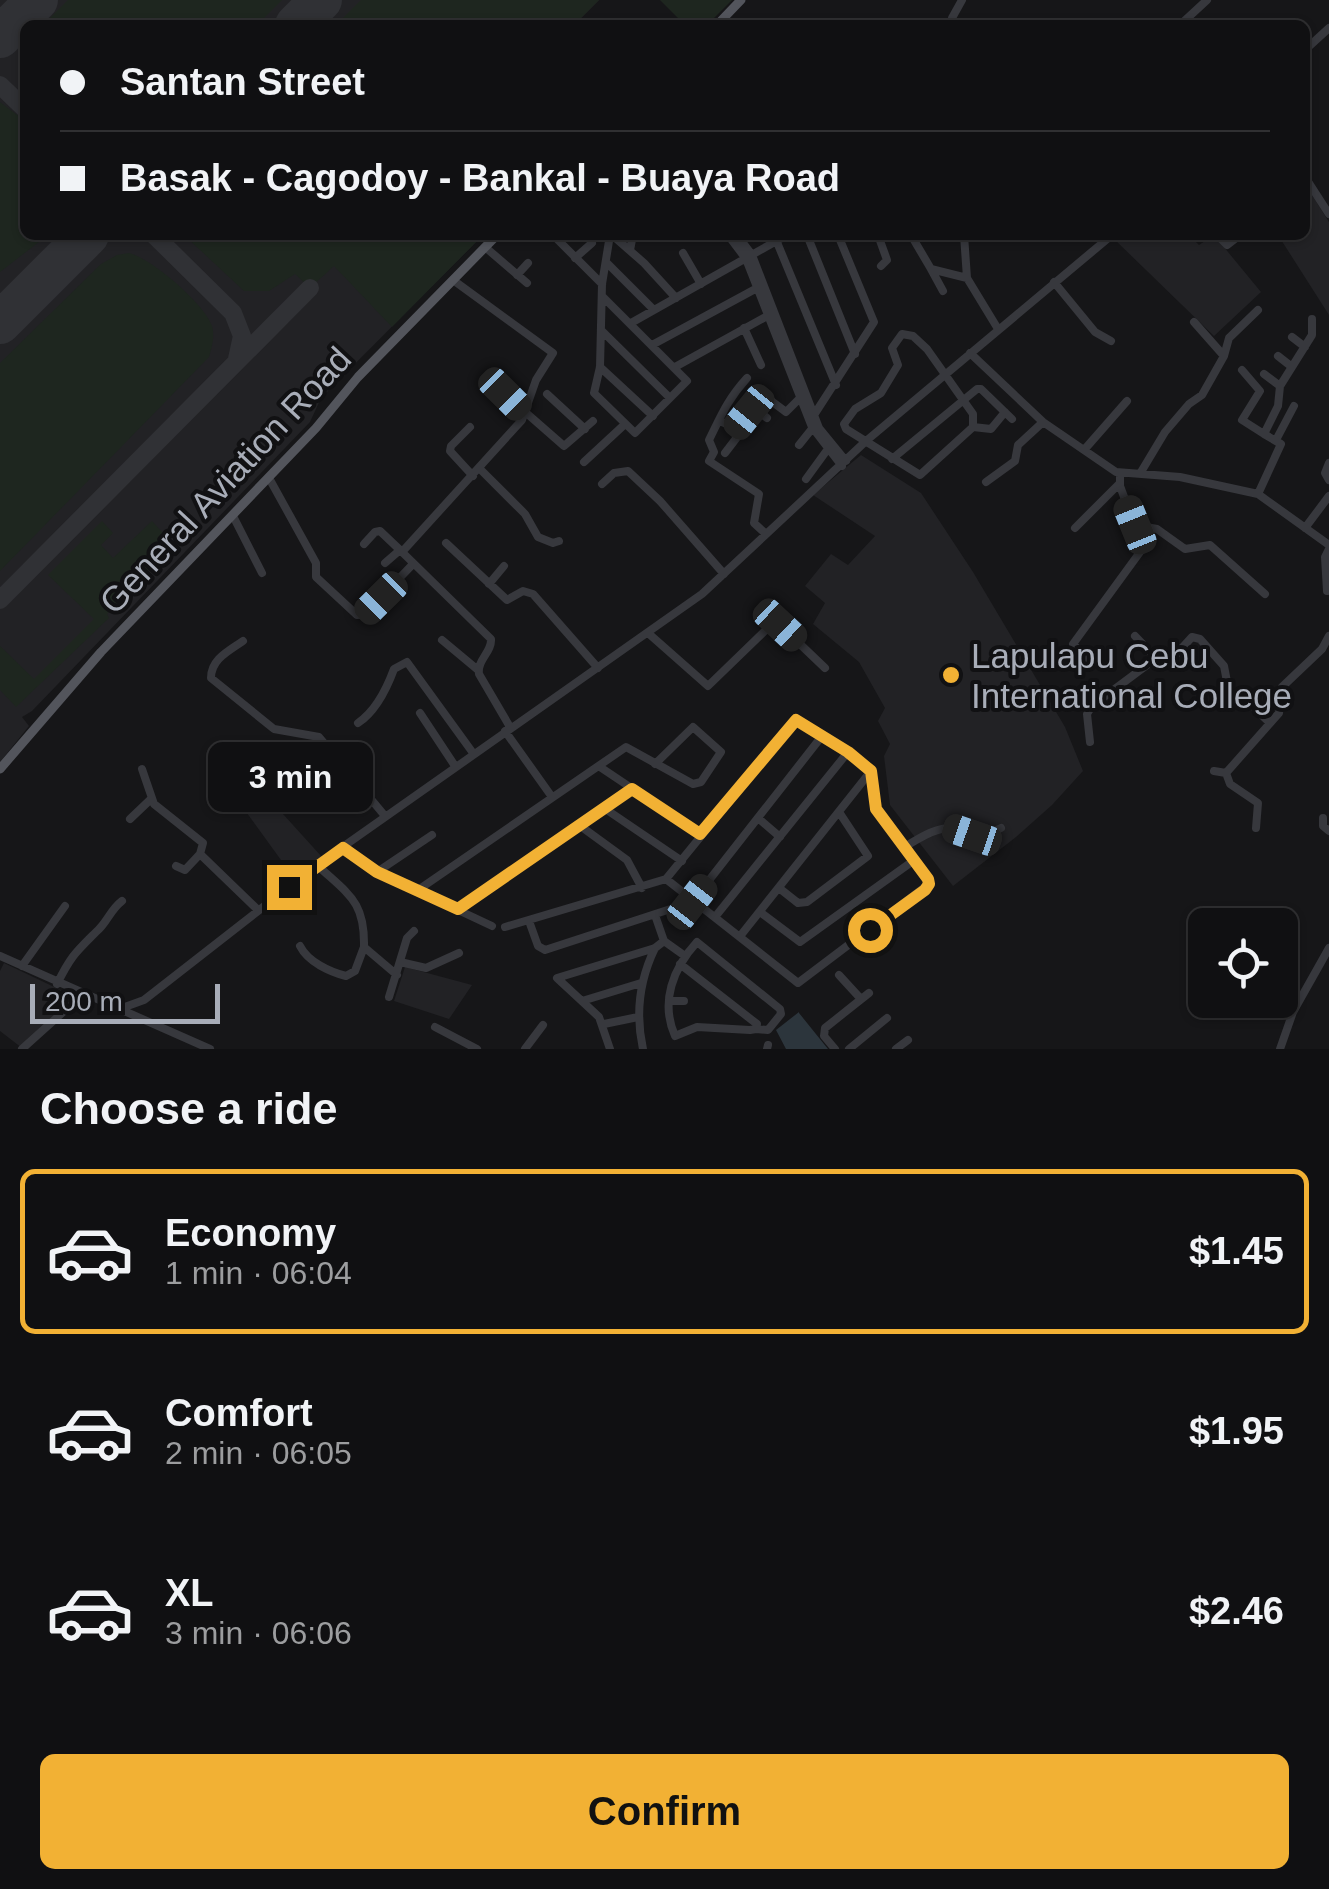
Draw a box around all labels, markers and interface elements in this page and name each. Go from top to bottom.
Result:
text: Santan Street [120,61,365,103]
text: Basak - Cagodoy - Bankal - Buaya Road [120,157,840,199]
street label: General Aviation Road [92,339,358,621]
car [473,362,537,426]
car [718,379,780,445]
car [1110,492,1160,558]
car [349,566,413,630]
car [748,594,812,656]
place label: Lapulapu Cebu International College [971,636,1292,715]
marker: Lapulapu Cebu International College [940,664,962,686]
callout: 3 min [206,742,372,812]
text: 3 min [249,759,332,795]
car [939,811,1005,859]
route end [267,865,312,910]
car [662,869,722,935]
route start [848,908,893,953]
map controls [1188,908,1298,1018]
button: locate [1188,908,1298,1018]
scale bar [30,979,220,1024]
text: 200 m [45,986,123,1017]
text: Choose a ride [40,1083,338,1134]
icon: car [45,1207,135,1297]
text: Economy [165,1212,336,1254]
text: $1.45 [1189,1230,1284,1272]
text: 1 min · 06:04 [165,1255,352,1291]
icon: car [45,1387,135,1477]
text: Comfort [165,1392,313,1434]
text: $1.95 [1189,1410,1284,1452]
text: 2 min · 06:05 [165,1435,352,1471]
icon: car [45,1567,135,1657]
text: XL [165,1572,214,1614]
text: $2.46 [1189,1590,1284,1632]
text: 3 min · 06:06 [165,1615,352,1651]
button: Confirm [40,1754,1289,1869]

